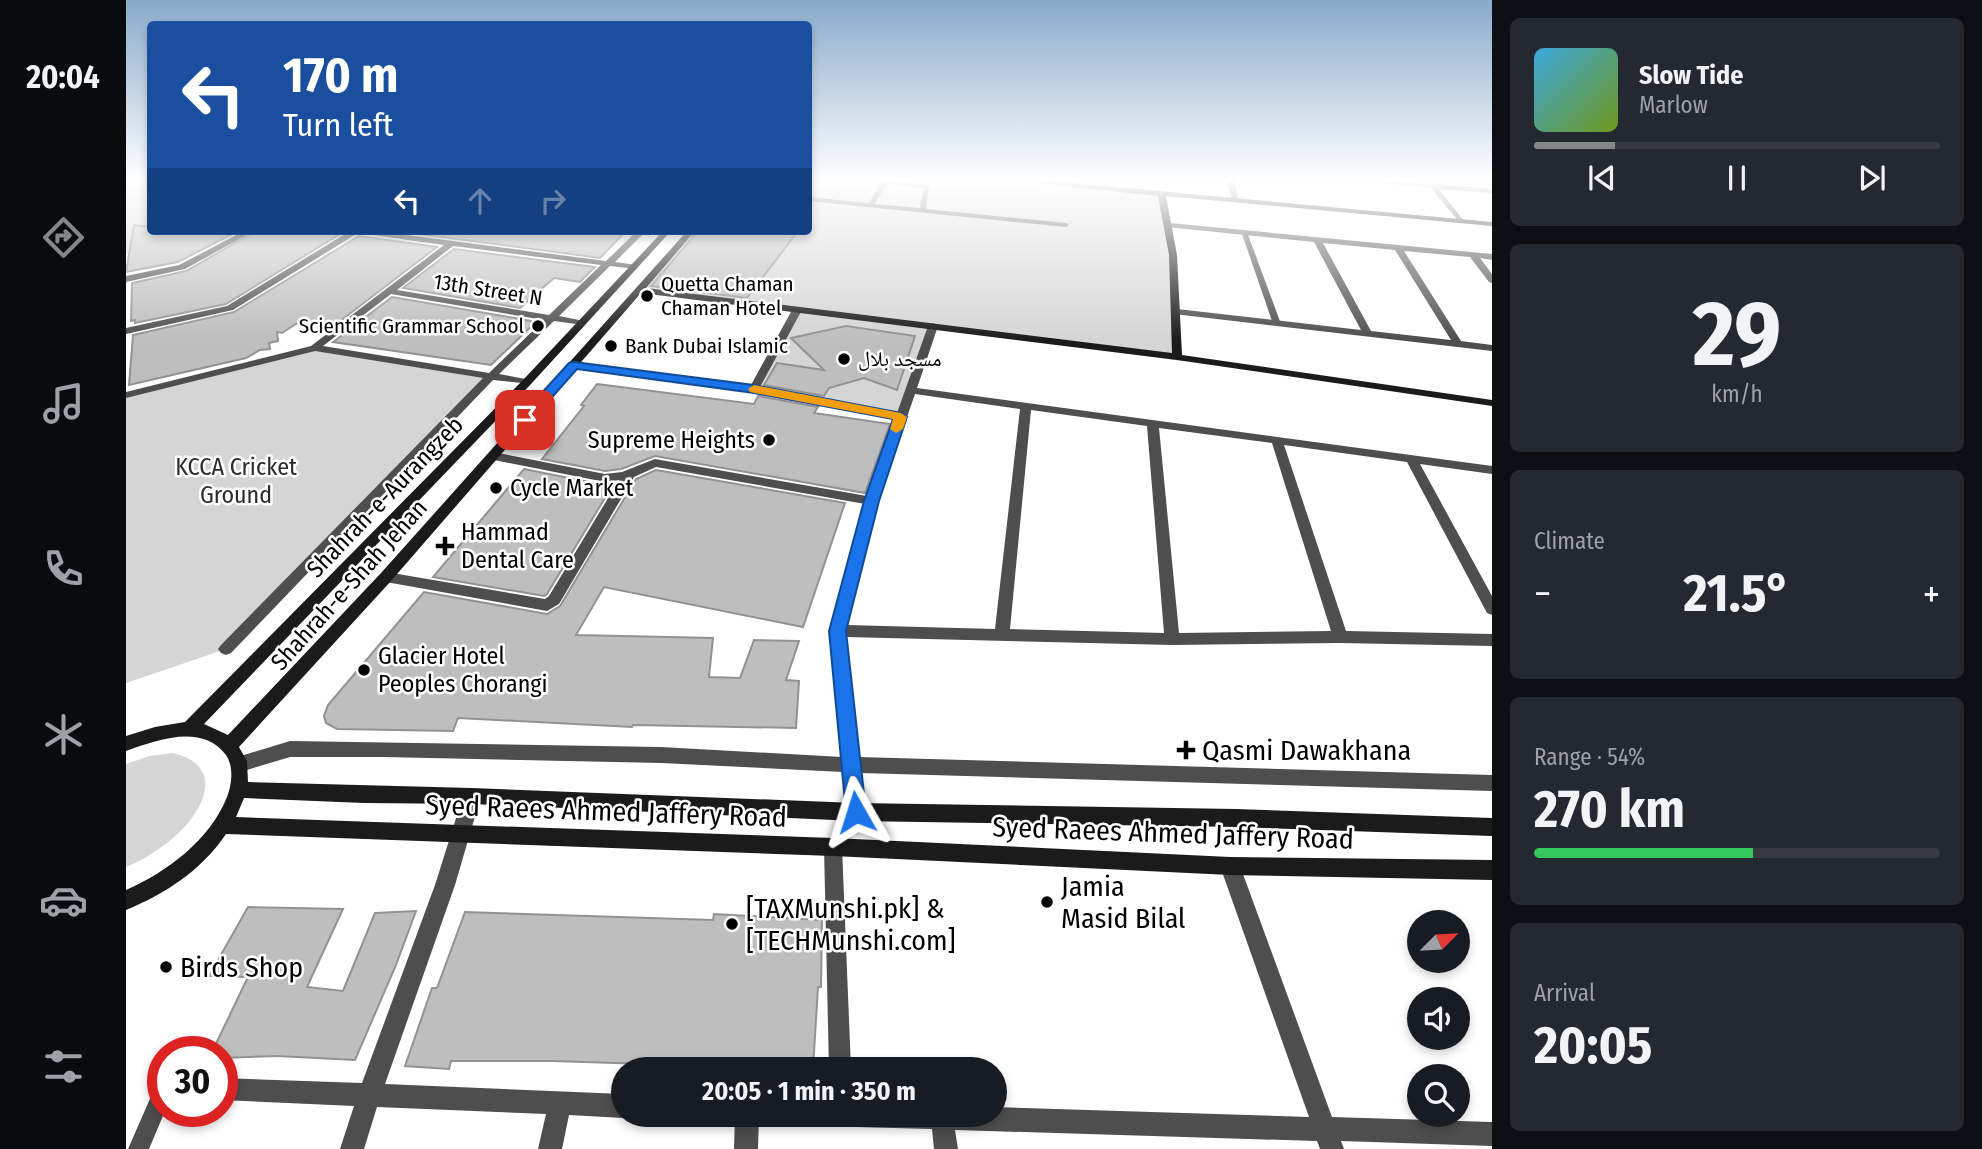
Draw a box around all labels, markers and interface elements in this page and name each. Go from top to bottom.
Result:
text: 170 m [283,46,399,105]
icon: left [168,49,259,140]
text: 20:04 [26,58,100,96]
text: Slow Tide [1639,60,1743,91]
text: Marlow [1639,91,1708,119]
text: Turn left [283,106,393,144]
icon: previous [1583,159,1621,197]
icon: pause [1718,159,1756,197]
icon: next [1853,159,1891,197]
icon: left [388,182,426,220]
icon: ahead [461,182,499,220]
icon: right [534,182,572,220]
icon: directions [39,213,88,262]
street label: 13th Street N [432,269,544,311]
place label: Quetta Chaman Chaman Hotel [661,271,794,321]
text: 29 [1693,280,1781,389]
marker: Quetta Chaman Chaman Hotel [639,288,655,304]
place label: Scientific Grammar School [299,313,524,339]
marker: Scientific Grammar School [530,318,546,334]
place label: Bank Dubai Islamic [625,333,788,359]
marker: Bank Dubai Islamic [603,338,619,354]
place label: مسجد بلال [858,346,941,372]
marker: مسجد بلال [836,351,852,367]
icon: music [39,379,88,428]
text: km/h [1711,380,1763,408]
pin [495,390,555,450]
icon: arrive [506,401,544,439]
street label: Shahrah-e-Aurangzeb [301,411,469,583]
place label: Supreme Heights [588,426,755,454]
marker: Supreme Heights [761,432,777,448]
park label: KCCA Cricket Ground [175,453,297,509]
place label: Cycle Market [510,474,634,502]
marker: Cycle Market [488,480,504,496]
street label: Shahrah-e-Shah Jehan [265,494,433,676]
place label: Hammad Dental Care [461,518,574,574]
text: Climate [1534,527,1605,555]
marker: Hammad Dental Care [435,536,455,556]
icon: phone [39,544,88,593]
text: 21.5° [1683,562,1790,625]
text: − [1534,571,1551,617]
text: + [1923,571,1940,617]
place label: Glacier Hotel Peoples Chorangi [378,642,548,698]
marker: Glacier Hotel Peoples Chorangi [356,662,372,678]
icon: climate [39,710,88,759]
place label: Qasmi Dawakhana [1202,734,1411,767]
marker: Qasmi Dawakhana [1176,740,1196,760]
text: Range · 54% [1534,743,1645,771]
position arrow [819,775,893,849]
text: 270 km [1534,778,1685,841]
street label: Syed Raees Ahmed Jaffery Road [425,788,787,834]
street label: Syed Raees Ahmed Jaffery Road [992,810,1354,856]
place label: Jamia Masid Bilal [1061,870,1186,935]
icon: car [39,876,88,925]
place label: [TAXMunshi.pk] & [TECHMunshi.com] [746,892,956,957]
marker: Jamia Masid Bilal [1039,894,1055,910]
north arrow [1407,910,1470,973]
map controls [1407,910,1470,1127]
marker: [TAXMunshi.pk] & [TECHMunshi.com] [724,916,740,932]
place label: Birds Shop [180,951,303,984]
marker: Birds Shop [158,959,174,975]
text: Arrival [1534,979,1595,1007]
button: sound [1407,987,1470,1050]
text: 20:05 [1534,1014,1652,1077]
speed limit sign: 30 [147,1036,238,1127]
icon: filters [39,1042,88,1091]
button: search [1407,1064,1470,1127]
text: 20:05 · 1 min · 350 m [702,1076,916,1107]

